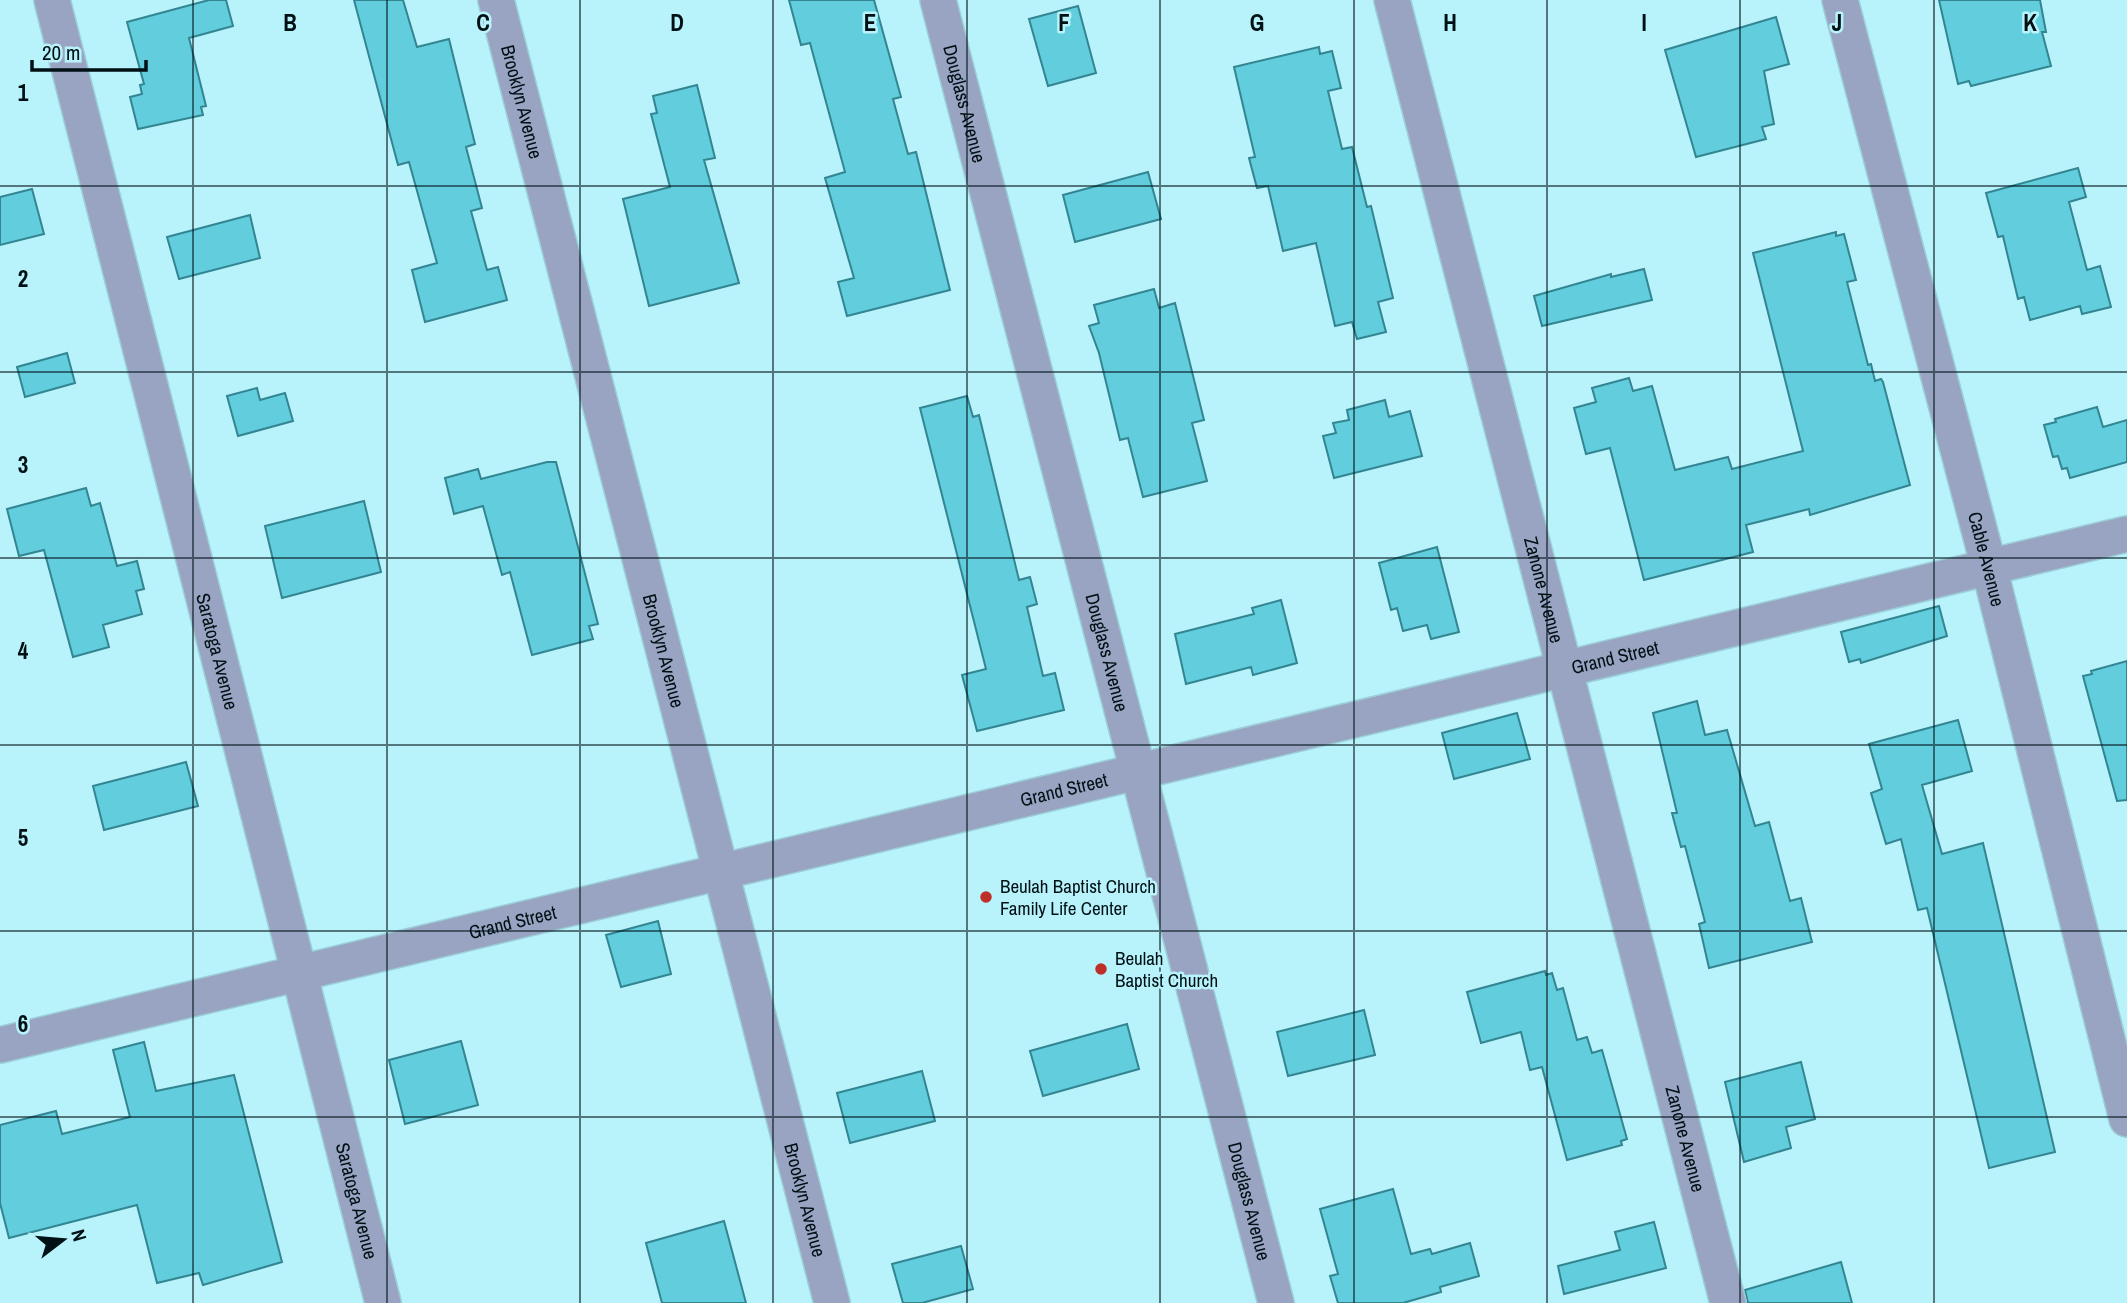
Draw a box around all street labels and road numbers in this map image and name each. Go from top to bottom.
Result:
street label: Brooklyn Avenue [495,42,549,161]
street label: Douglass Avenue [937,42,993,165]
street label: Cable Avenue [1962,509,2011,609]
street label: Zanone Avenue [1518,534,1570,646]
street label: Saratoga Avenue [190,590,245,712]
street label: Brooklyn Avenue [637,591,691,711]
street label: Douglass Avenue [1079,591,1135,714]
street label: Grand Street [1569,634,1662,680]
street label: Grand Street [1017,766,1111,813]
street label: Grand Street [466,899,560,945]
street label: Zanone Avenue [1659,1083,1712,1195]
street label: Douglass Avenue [1222,1139,1277,1263]
street label: Saratoga Avenue [330,1140,384,1262]
street label: Brooklyn Avenue [778,1140,833,1260]

